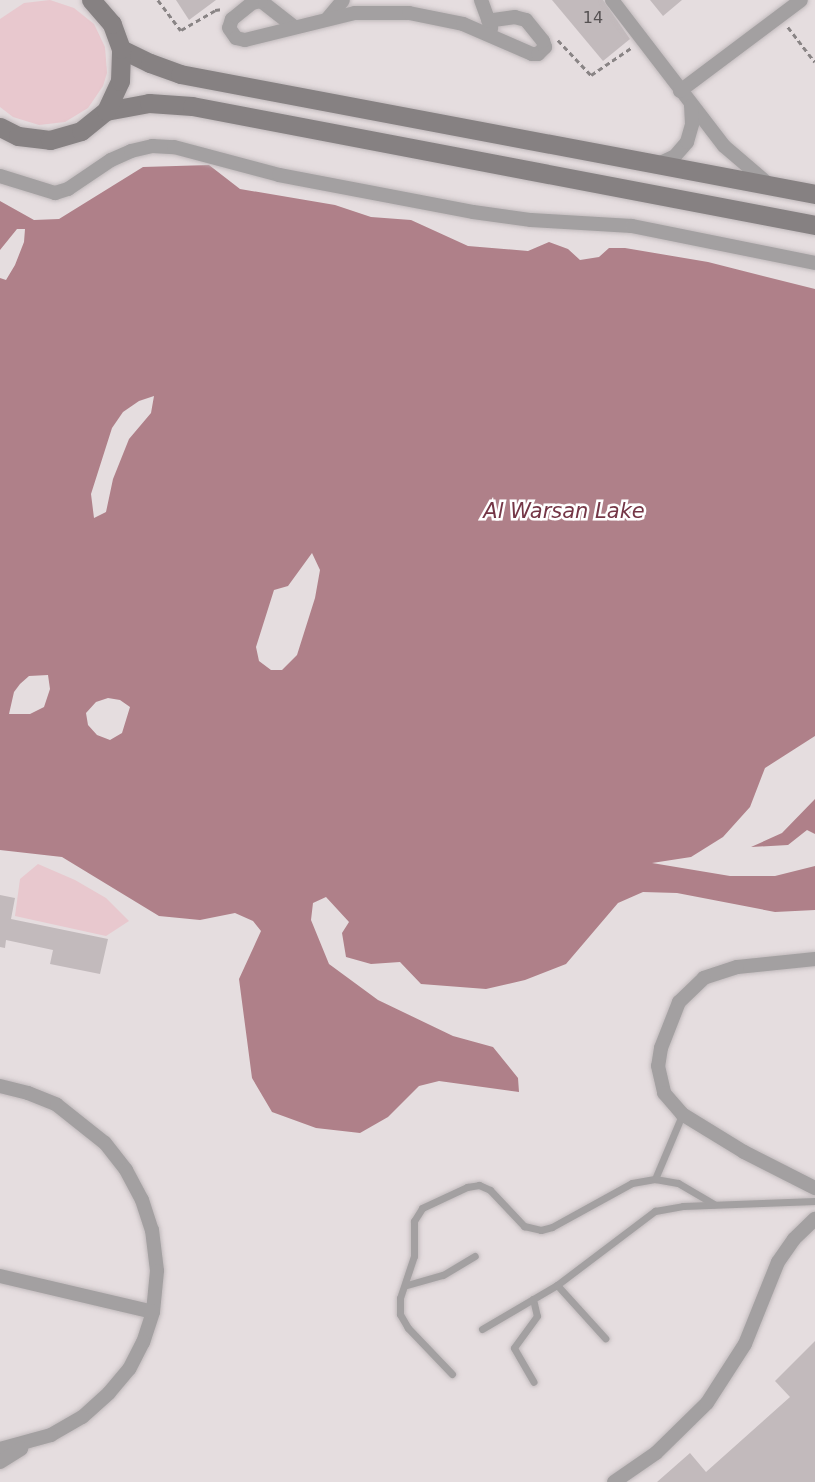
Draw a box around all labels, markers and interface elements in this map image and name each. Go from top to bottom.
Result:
house number: 14 [583,8,603,28]
water label: Al Warsan Lake [483,498,645,524]

